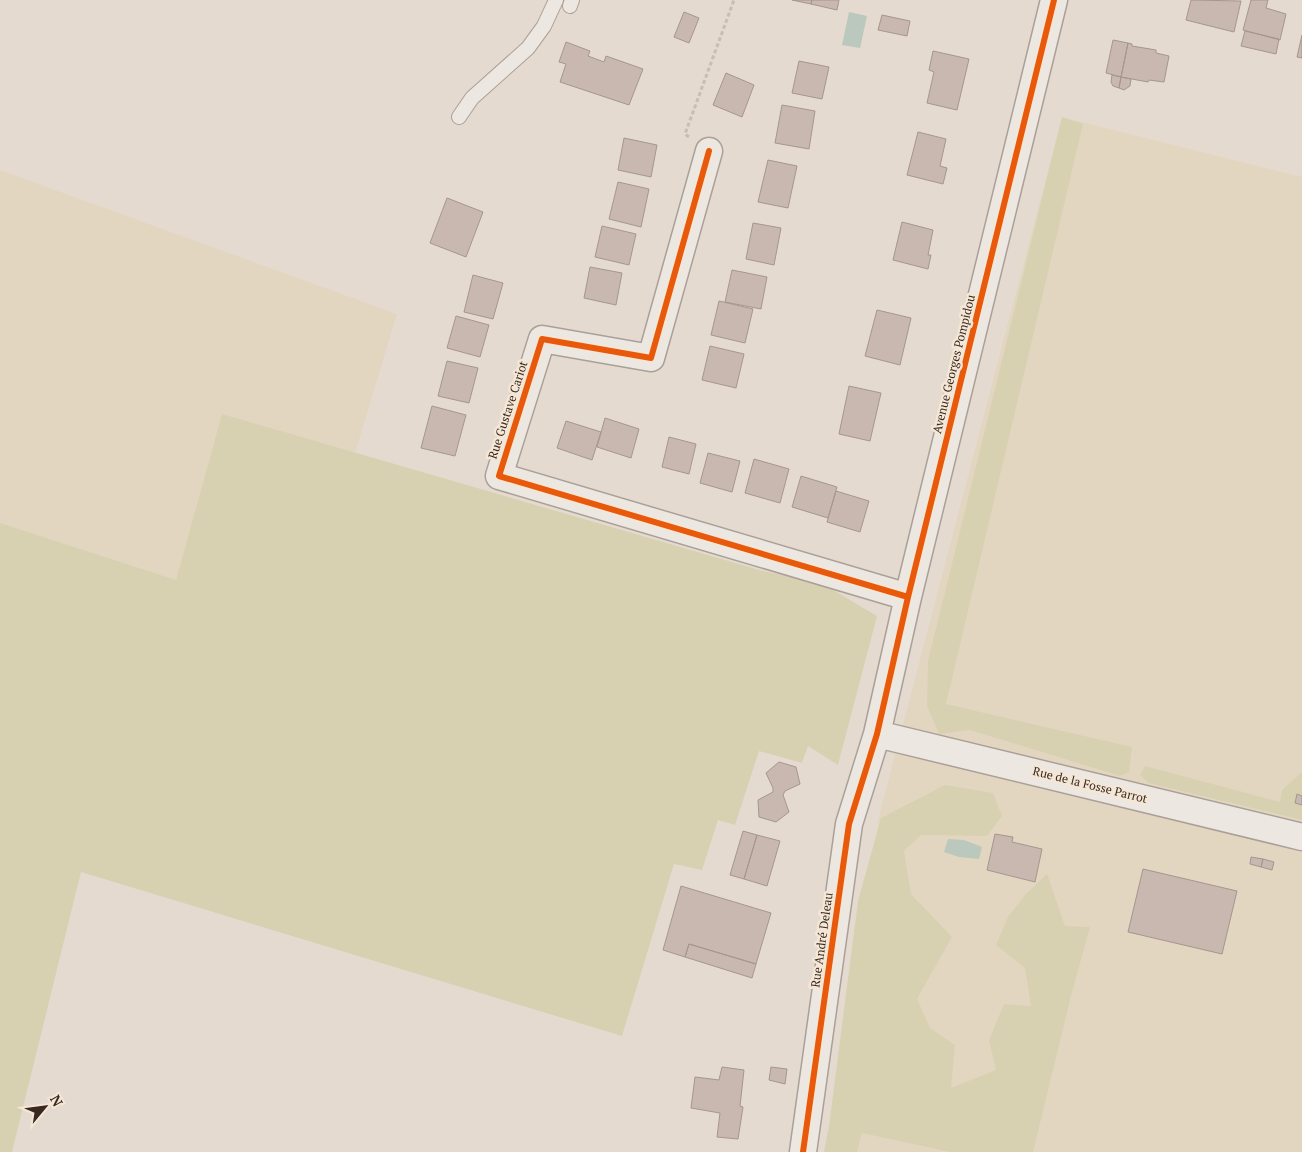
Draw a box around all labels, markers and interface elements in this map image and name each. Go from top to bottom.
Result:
street label: Avenue Georges Pompidou [929,293,978,435]
street label: Rue Gustave Cariot [485,358,531,461]
street label: Rue de la Fosse Parrot [1031,763,1149,806]
street label: Rue André Deleau [807,891,836,988]
north arrow [20,1082,70,1132]
text: N [46,1091,68,1110]

